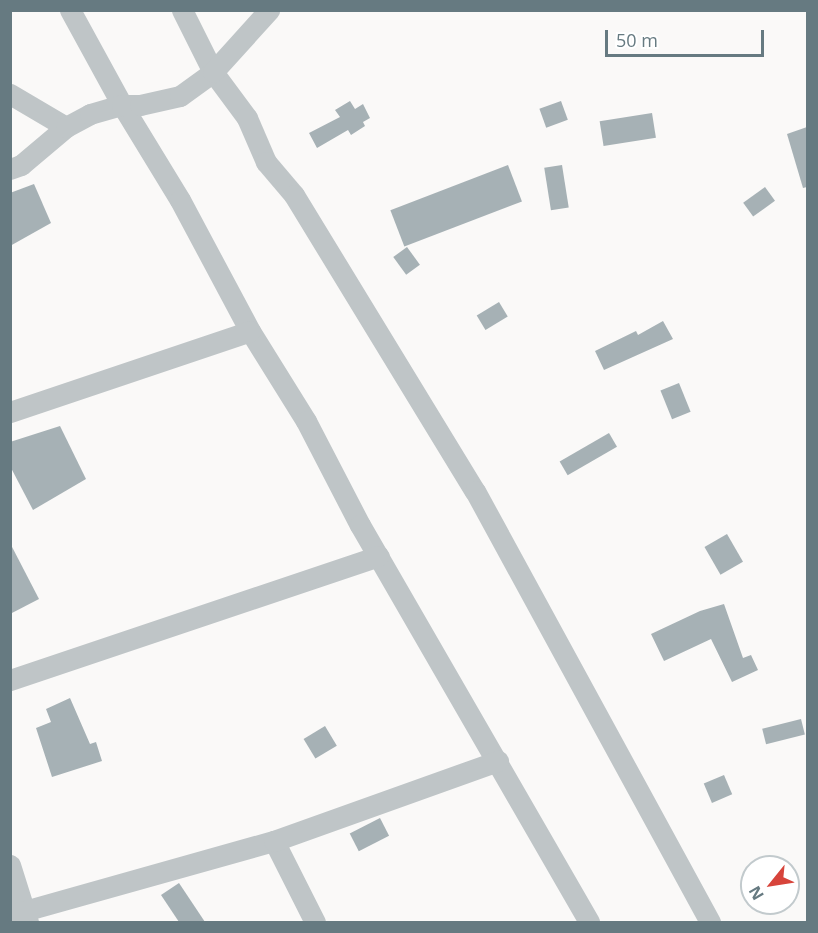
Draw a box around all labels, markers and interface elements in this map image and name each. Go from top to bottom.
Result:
scale bar [608,18,767,56]
text: 50 m [616,28,658,52]
north arrow [740,855,800,915]
text: N [743,882,769,904]

